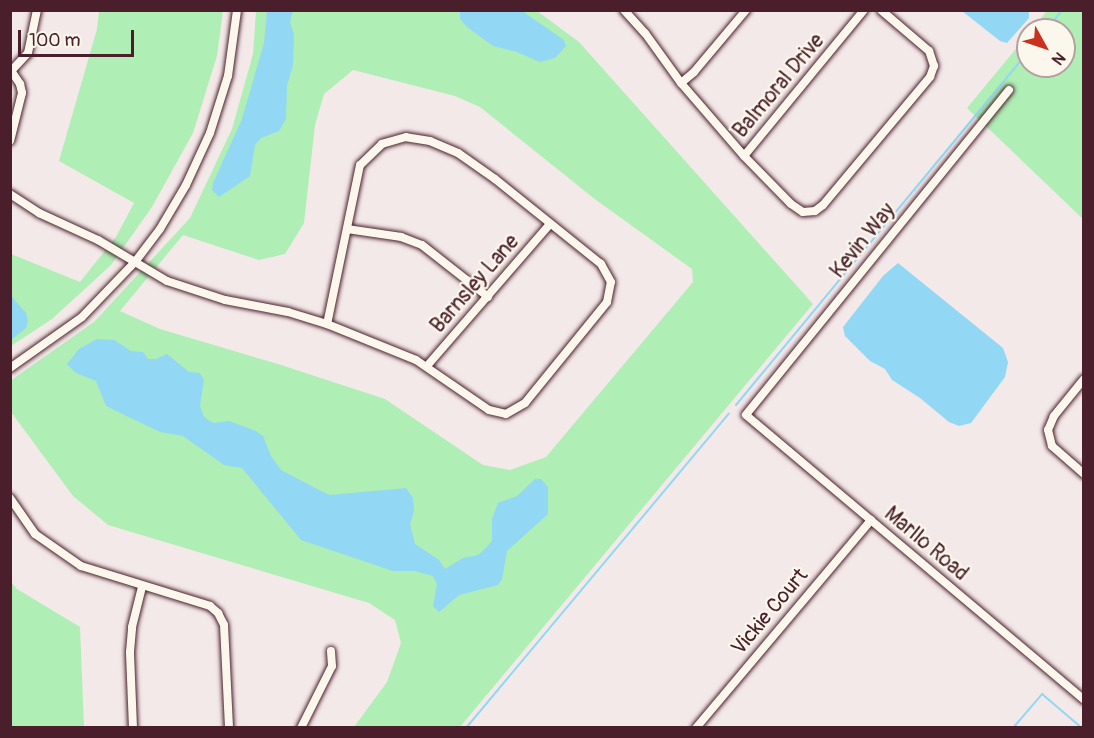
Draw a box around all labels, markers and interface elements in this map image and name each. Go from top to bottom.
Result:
scale bar [21,18,136,56]
north arrow [1016,18,1076,78]
text: 100 m [29,29,81,52]
street label: Balmoral Drive [728,29,830,143]
text: N [1047,48,1069,69]
street label: Kevin Way [825,198,901,284]
street label: Barnsley Lane [425,230,525,338]
street label: Marllo Road [879,502,973,586]
street label: Vickie Court [727,564,813,660]

